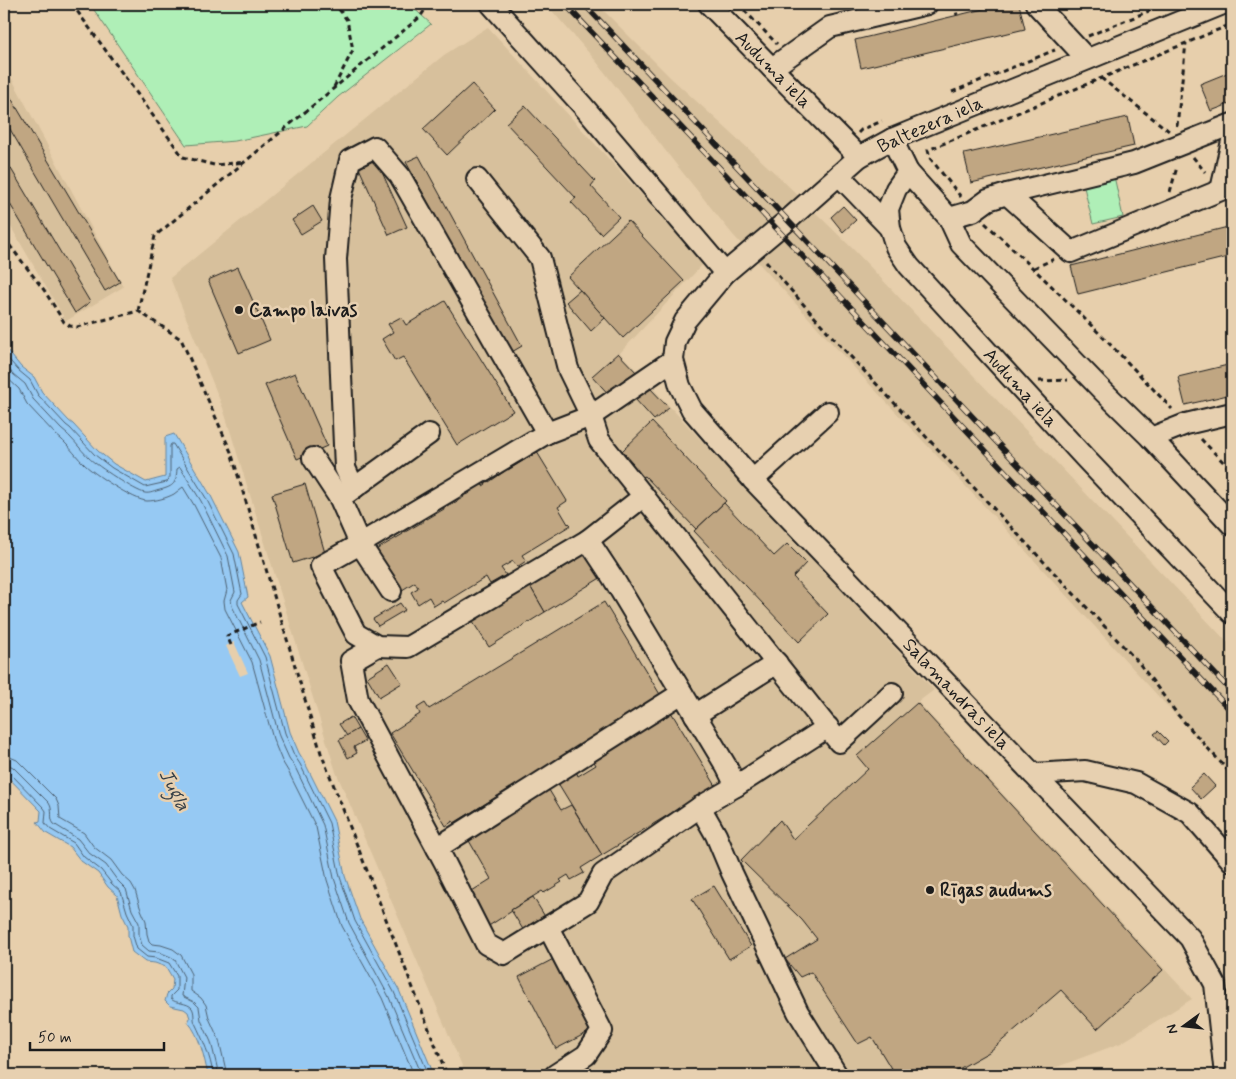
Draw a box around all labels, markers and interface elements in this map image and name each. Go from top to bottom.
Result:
street label: Auduma iela [730,25,817,114]
street label: Baltezera iela [873,91,987,159]
place label: Campo laivas [249,298,358,323]
marker: Campo laivas [233,304,245,316]
street label: Auduma iela [978,343,1063,433]
street label: Salamandras iela [897,632,1016,755]
water label: Jugla [150,764,196,817]
place label: Rīgas audums [940,878,1052,904]
marker: Rīgas audums [924,884,936,896]
north arrow [1158,1002,1208,1052]
scale bar [30,1019,164,1051]
text: N [1163,1022,1182,1036]
text: 50 m [38,1028,72,1048]

